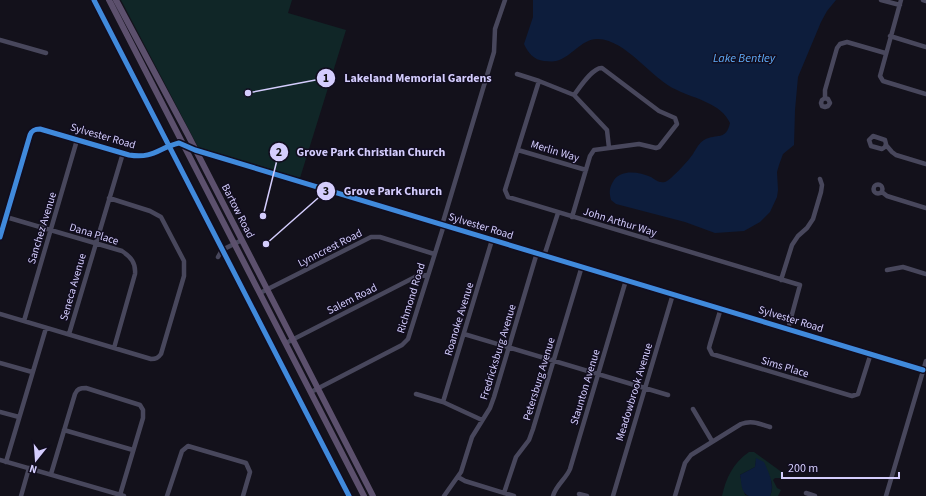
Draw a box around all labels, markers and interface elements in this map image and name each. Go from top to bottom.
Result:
water label: Lake Bentley [713,50,776,67]
callout: Lakeland Memorial Gardens [316,66,500,90]
text: 1 [323,70,329,87]
text: Lakeland Memorial Gardens [344,70,492,87]
street label: Sylvester Road [69,120,137,152]
street label: Merlin Way [529,136,581,166]
callout: Grove Park Christian Church [269,140,453,164]
text: 2 [276,144,282,161]
text: Grove Park Christian Church [297,144,446,161]
callout: Grove Park Church [316,179,450,203]
street label: Bartow Road [218,181,258,241]
text: 3 [323,183,329,200]
text: Grove Park Church [344,183,442,200]
street label: Sanchez Avenue [24,190,60,266]
street label: John Arthur Way [581,204,659,240]
street label: Sylvester Road [447,209,515,243]
street label: Dana Place [67,219,121,249]
street label: Lynncrest Road [295,225,365,271]
street label: Seneca Avenue [56,251,90,322]
street label: Richmond Road [393,261,429,335]
street label: Salem Road [324,280,380,318]
street label: Roanoke Avenue [441,280,477,358]
street label: Fredricksburg Avenue [476,302,520,402]
street label: Sylvester Road [757,302,825,336]
street label: Petersburg Avenue [519,335,559,422]
street label: Meadowbrook Avenue [612,340,656,443]
street label: Staunton Avenue [566,347,604,427]
street label: Sims Place [759,353,811,382]
north arrow [16,440,56,480]
scale bar [782,454,899,480]
text: 200 m [788,460,818,477]
text: N [28,461,39,477]

